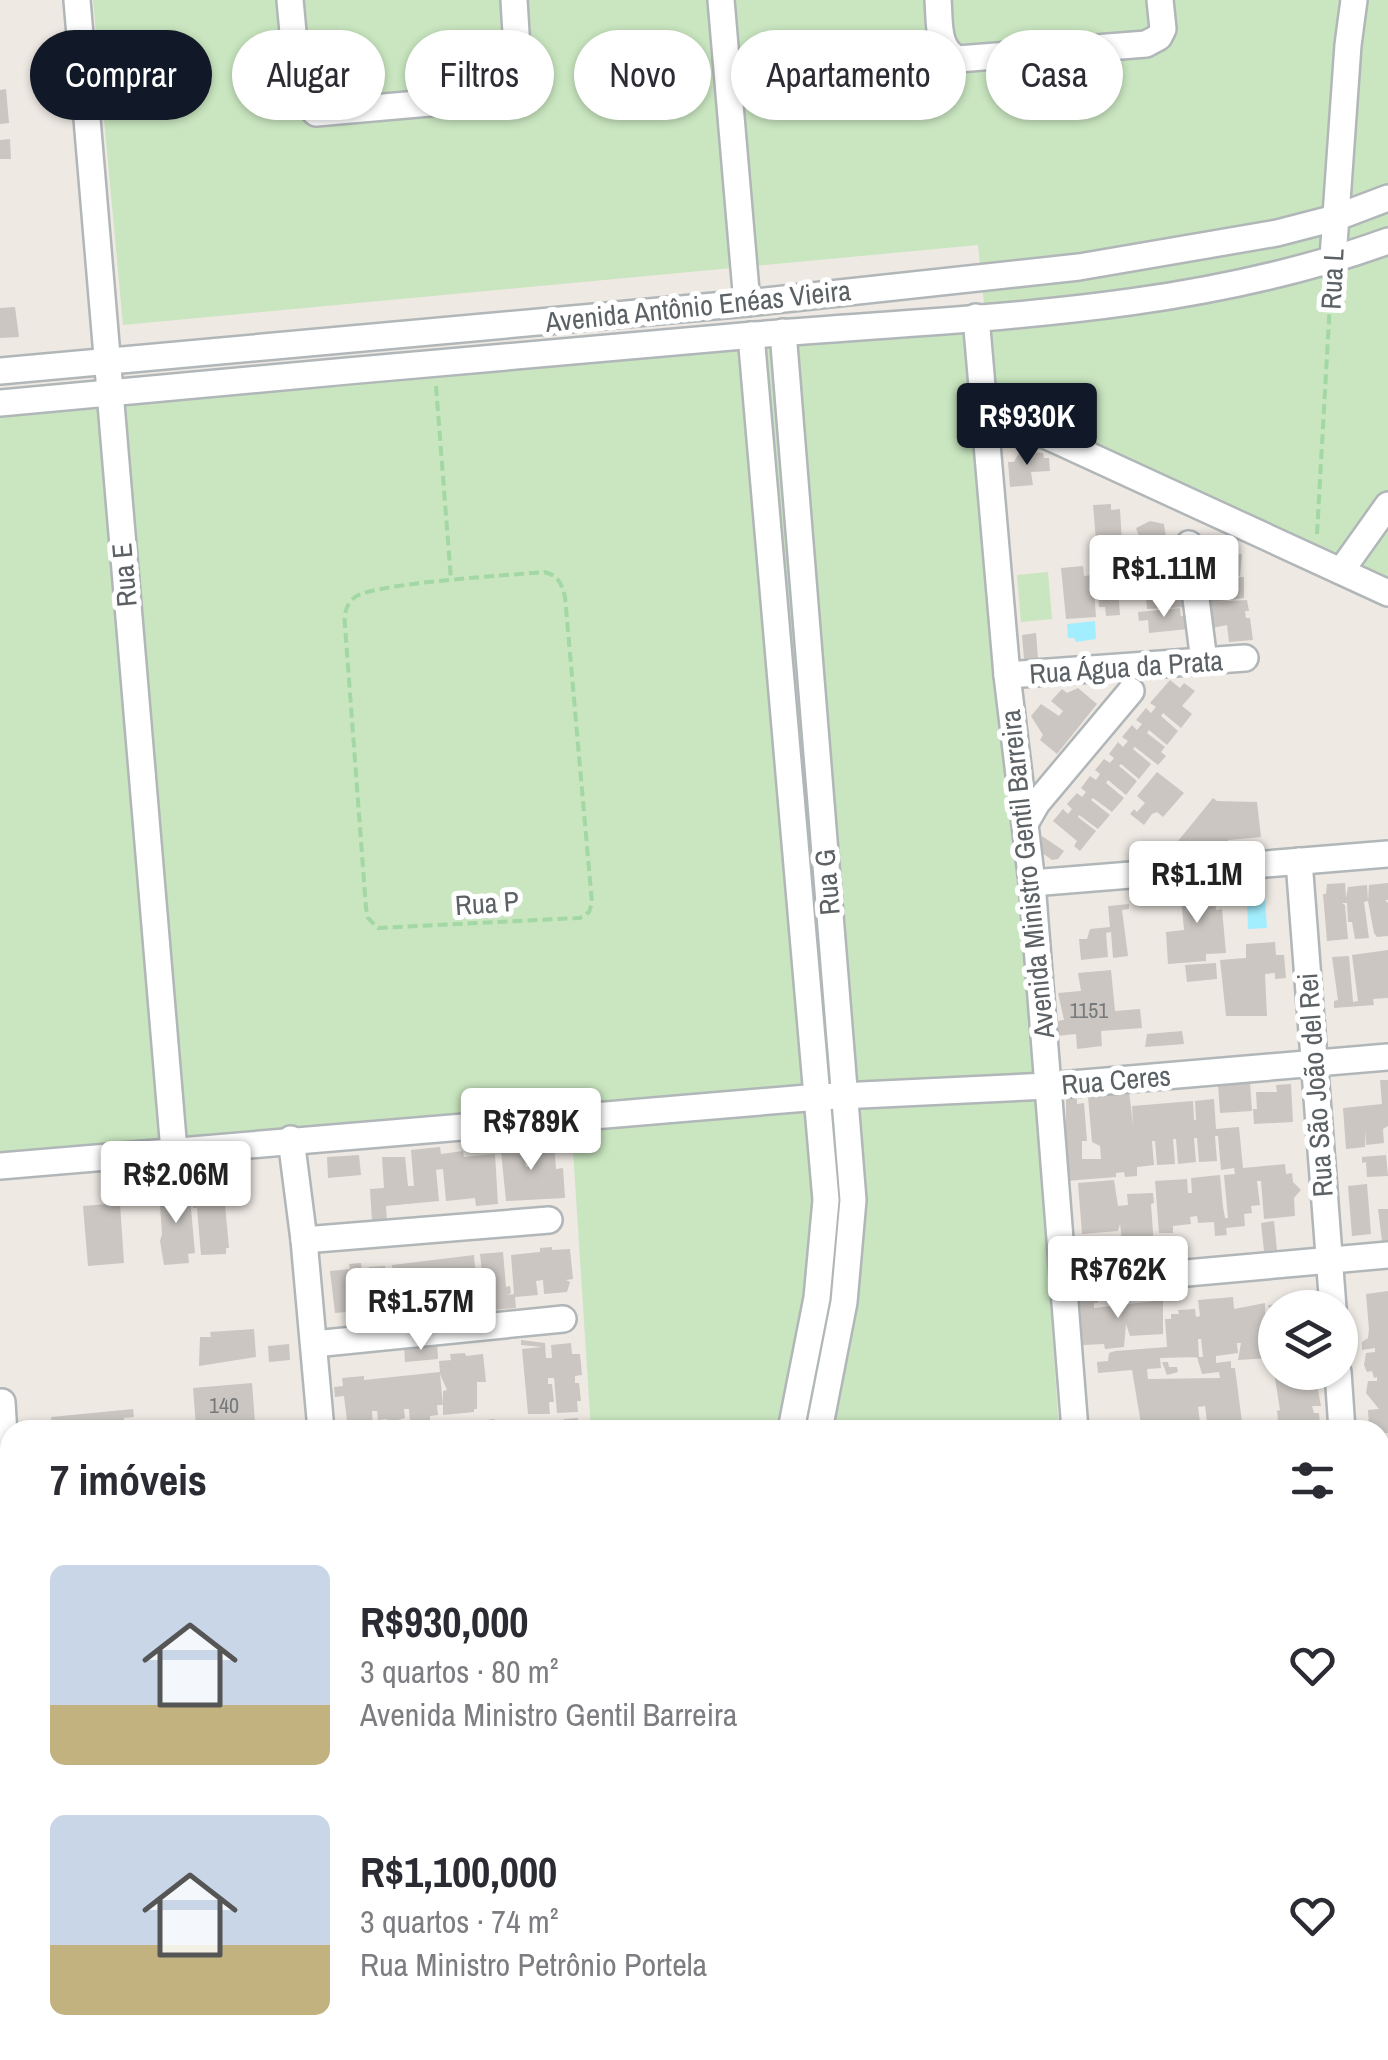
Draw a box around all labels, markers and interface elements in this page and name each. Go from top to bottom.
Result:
chip: Comprar [30,30,212,120]
chip: Alugar [232,30,385,120]
chip: Filtros [405,30,554,120]
chip: Novo [574,30,711,120]
chip: Apartamento [731,30,966,120]
chip: Casa [986,30,1123,120]
street label: Rua L [1311,247,1353,311]
street label: Avenida Antônio Enéas Vieira [542,271,853,341]
pin: R$930K [946,383,1108,468]
text: R$930K [979,394,1075,437]
pin: R$1.11M [1072,535,1256,620]
street label: Rua E [102,542,146,608]
text: R$1.11M [1111,546,1217,589]
street label: Rua Água da Prata [1028,641,1224,693]
street label: Avenida Ministro Gentil Barreira [991,708,1063,1041]
pin: R$1.1M [1116,841,1278,926]
street label: Rua G [805,847,849,917]
text: R$1.1M [1151,852,1243,895]
street label: Rua P [454,882,520,924]
street label: Rua São João del Rei [1288,972,1342,1198]
house number: 1151 [1070,995,1108,1025]
street label: Rua Ceres [1060,1056,1172,1104]
pin: R$789K [450,1088,612,1173]
text: R$789K [483,1099,579,1142]
pin: R$2.06M [84,1141,268,1226]
text: R$2.06M [123,1152,229,1195]
pin: R$762K [1037,1236,1199,1321]
text: R$762K [1070,1247,1166,1290]
pin: R$1.57M [329,1268,513,1353]
text: R$1.57M [368,1279,474,1322]
map controls [1258,1290,1358,1390]
button: layers [1258,1290,1358,1390]
house number: 140 [209,1390,239,1420]
text: 7 imóveis [50,1452,207,1508]
icon: filters [1285,1453,1340,1508]
text: R$930,000 [360,1594,529,1650]
icon: home [130,1605,250,1725]
icon: heart [1285,1638,1340,1693]
text: 3 quartos · 80 m² [360,1650,558,1693]
text: Avenida Ministro Gentil Barreira [360,1693,737,1736]
text: R$1,100,000 [360,1844,557,1900]
icon: home [130,1855,250,1975]
icon: heart [1285,1888,1340,1943]
text: 3 quartos · 74 m² [360,1900,558,1943]
text: Rua Ministro Petrônio Portela [360,1943,707,1986]

